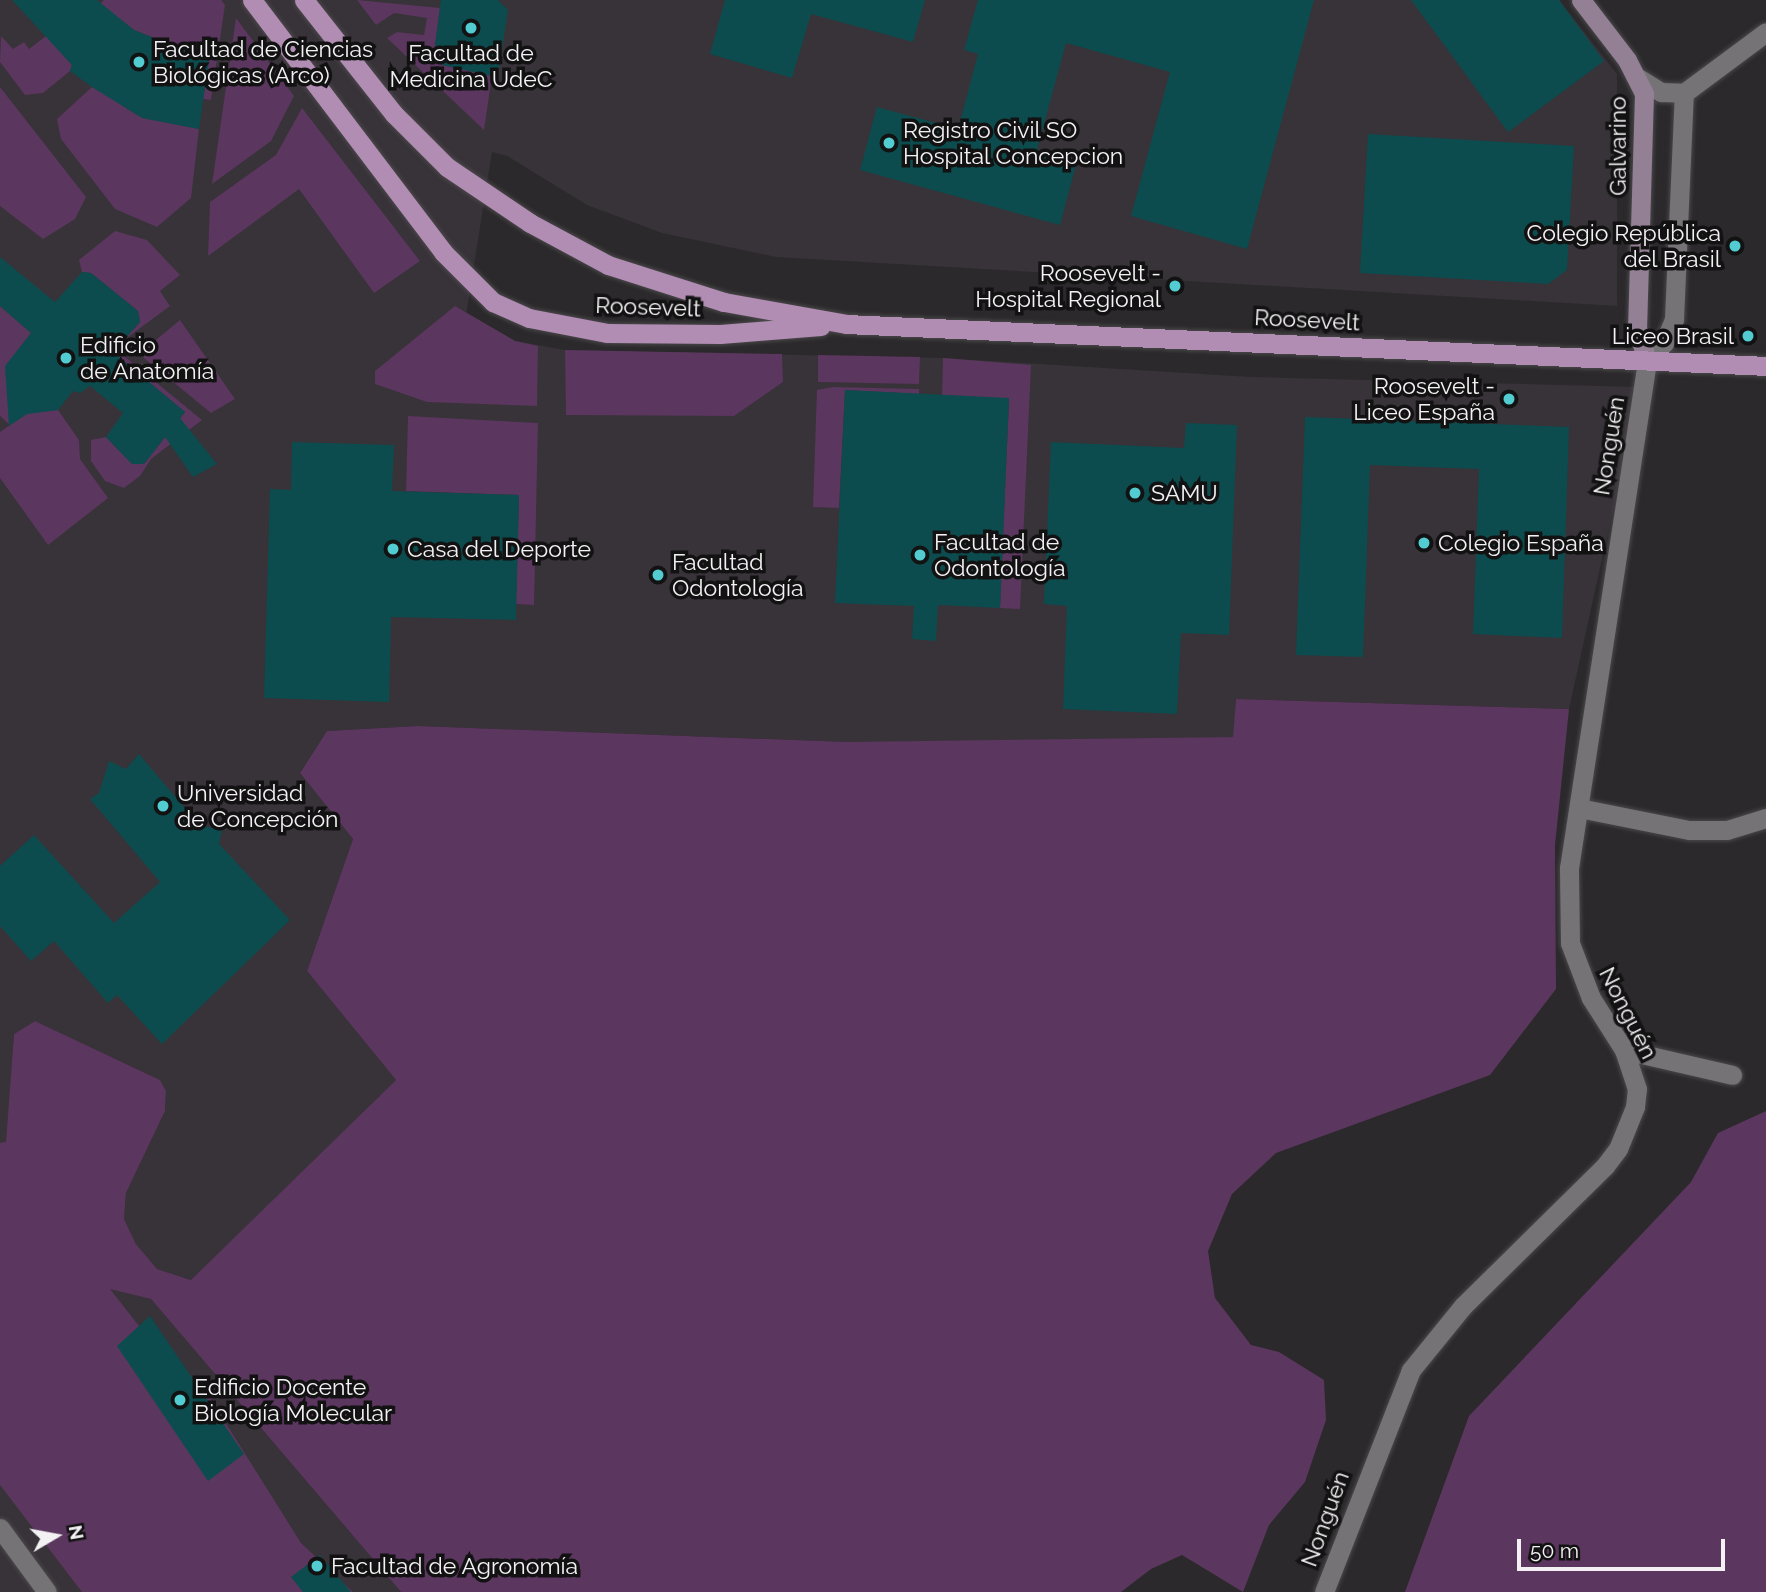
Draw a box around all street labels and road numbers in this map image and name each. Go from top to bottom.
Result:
street label: Galvarino [1604,96,1632,196]
street label: Roosevelt [595,291,701,323]
street label: Roosevelt [1254,303,1360,337]
street label: Nonguén [1588,395,1630,497]
street label: Nonguén [1593,962,1663,1064]
street label: Nonguén [1295,1468,1355,1570]

